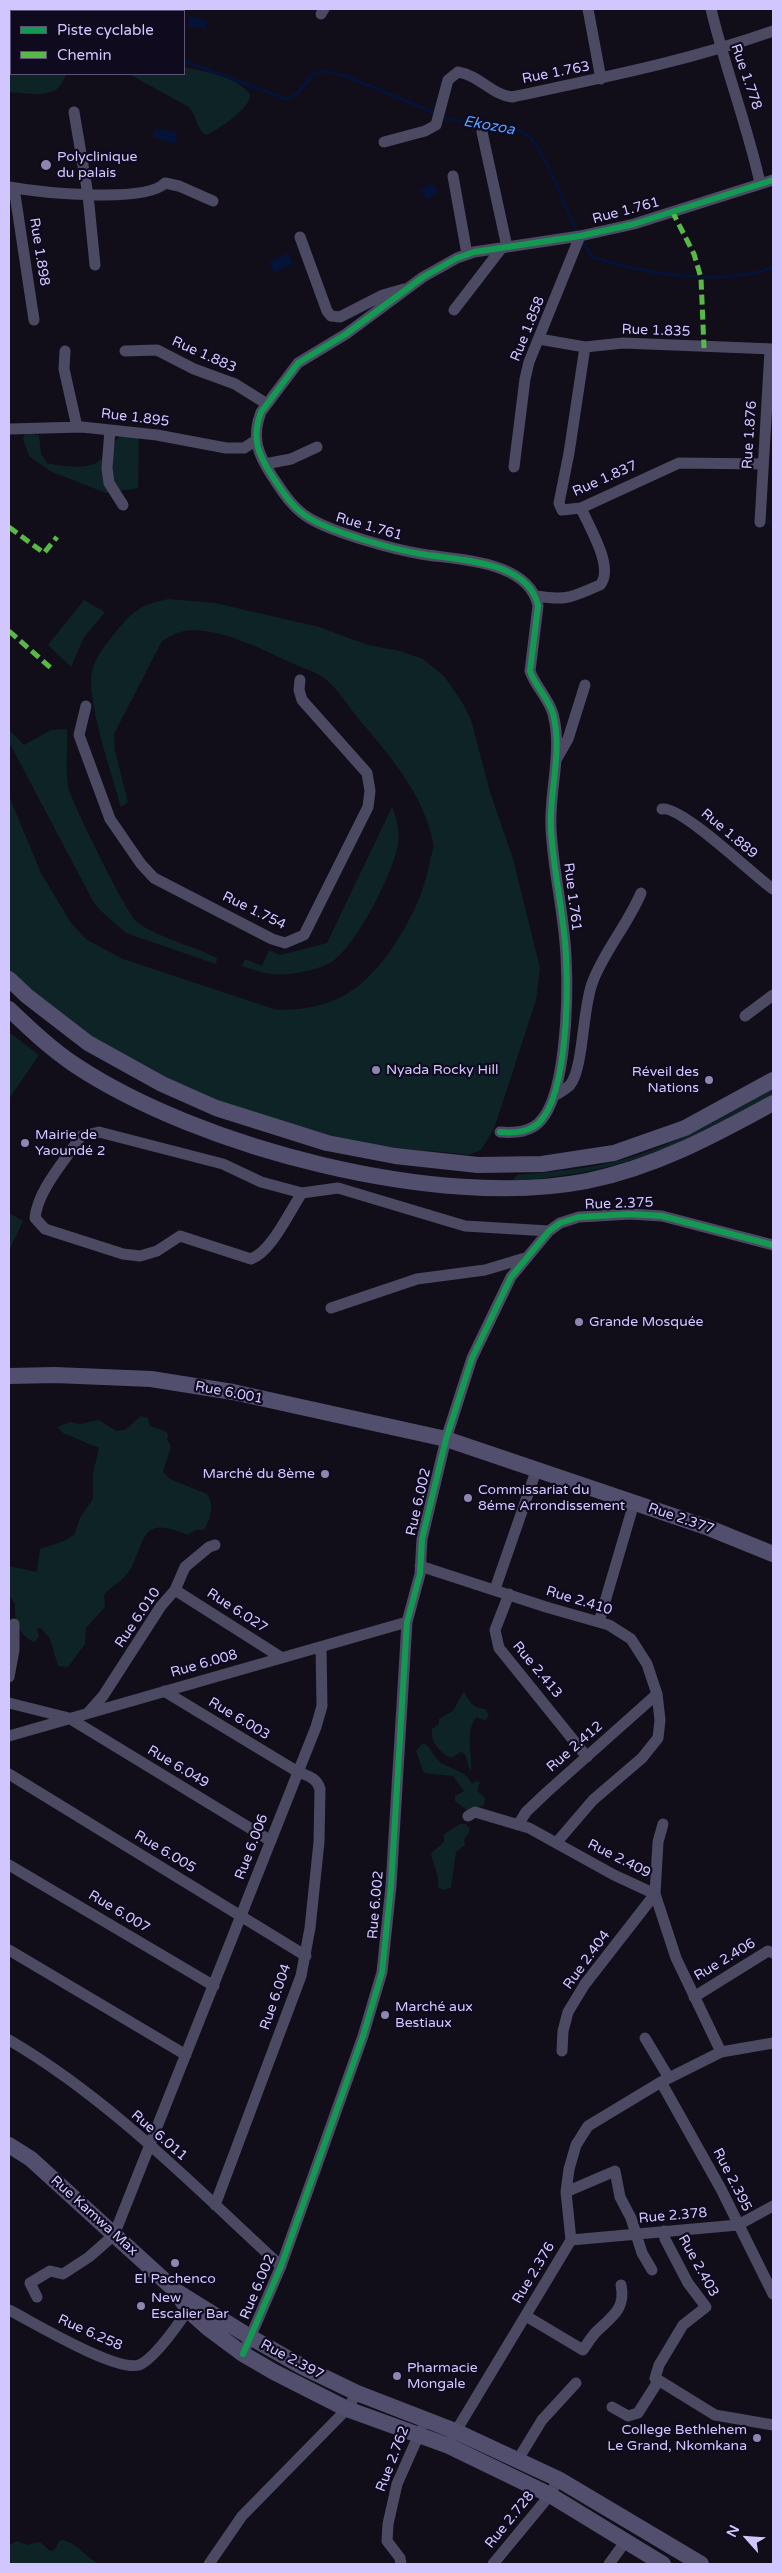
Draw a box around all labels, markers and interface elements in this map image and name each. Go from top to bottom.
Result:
legend [10,10,185,75]
text: Piste cyclable [57,21,154,39]
street label: Rue 1.778 [727,42,765,112]
text: Chemin [57,46,112,64]
street label: Rue 1.763 [521,58,591,88]
water label: Ekozoa [462,113,516,139]
place label: Polyclinique du palais [57,149,137,182]
marker: Polyclinique du palais [39,158,53,172]
street label: Rue 1.761 [591,194,661,228]
street label: Rue 1.898 [25,217,53,287]
street label: Rue 1.858 [507,294,549,364]
street label: Rue 1.835 [621,321,691,341]
street label: Rue 1.883 [169,333,239,377]
street label: Rue 1.876 [739,400,761,470]
street label: Rue 1.895 [100,405,170,431]
street label: Rue 1.837 [570,457,640,501]
street label: Rue 1.761 [334,509,404,545]
street label: Rue 1.889 [697,805,761,863]
street label: Rue 1.761 [559,862,585,932]
street label: Rue 1.754 [219,888,289,934]
place label: Nyada Rocky Hill [386,1062,498,1078]
marker: Nyada Rocky Hill [370,1064,382,1076]
place label: Réveil des Nations [632,1064,699,1096]
marker: Réveil des Nations [703,1074,715,1086]
place label: Mairie de Yaoundé 2 [35,1127,105,1160]
marker: Mairie de Yaoundé 2 [19,1137,31,1149]
street label: Rue 2.375 [584,1194,654,1214]
place label: Grande Mosquée [589,1314,704,1330]
marker: Grande Mosquée [573,1316,585,1328]
street label: Rue 6.001 [194,1378,264,1408]
place label: Marché du 8ème [202,1466,315,1482]
street label: Rue 6.002 [403,1467,435,1537]
marker: Marché du 8ème [319,1468,331,1480]
place label: Commissariat du 8éme Arrondissement [478,1482,625,1514]
marker: Commissariat du 8éme Arrondissement [462,1492,474,1504]
street label: Rue 2.377 [646,1500,716,1538]
street label: Rue 2.410 [544,1583,614,1619]
street label: Rue 6.010 [112,1585,164,1651]
street label: Rue 6.027 [204,1585,270,1637]
street label: Rue 2.413 [509,1638,565,1702]
street label: Rue 6.008 [169,1646,239,1682]
street label: Rue 6.003 [205,1694,273,1744]
street label: Rue 2.412 [544,1718,606,1776]
street label: Rue 6.049 [144,1742,212,1792]
street label: Rue 6.006 [232,1812,272,1882]
street label: Rue 6.005 [131,1827,199,1877]
street label: Rue 2.409 [585,1836,653,1882]
street label: Rue 6.002 [365,1870,387,1940]
street label: Rue 6.007 [85,1887,153,1937]
street label: Rue 2.404 [560,1927,614,1993]
street label: Rue 2.406 [691,1935,759,1985]
street label: Rue 6.004 [257,1962,295,2032]
place label: Marché aux Bestiaux [395,1999,473,2031]
marker: Marché aux Bestiaux [379,2009,391,2021]
street label: Rue 6.011 [128,2107,190,2165]
street label: Rue 2.395 [709,2146,755,2214]
street label: Rue Kamwa Max [47,2172,141,2260]
street label: Rue 2.378 [638,2205,708,2227]
street label: Rue 2.403 [674,2232,722,2300]
street label: Rue 2.376 [509,2239,559,2307]
street label: Rue 6.002 [237,2252,279,2322]
marker: El Pachenco [169,2257,181,2269]
place label: El Pachenco [134,2271,216,2287]
place label: New Escalier Bar [151,2290,229,2322]
marker: New Escalier Bar [135,2300,147,2312]
street label: Rue 6.258 [55,2311,125,2355]
street label: Rue 2.397 [258,2336,326,2384]
place label: Pharmacie Mongale [407,2360,478,2392]
marker: Pharmacie Mongale [391,2370,403,2382]
place label: College Bethlehem Le Grand, Nkomkana [607,2422,747,2454]
street label: Rue 2.762 [373,2424,413,2494]
marker: College Bethlehem Le Grand, Nkomkana [751,2432,763,2444]
street label: Rue 2.728 [482,2488,538,2552]
north arrow [722,2513,772,2563]
text: N [723,2522,743,2540]

